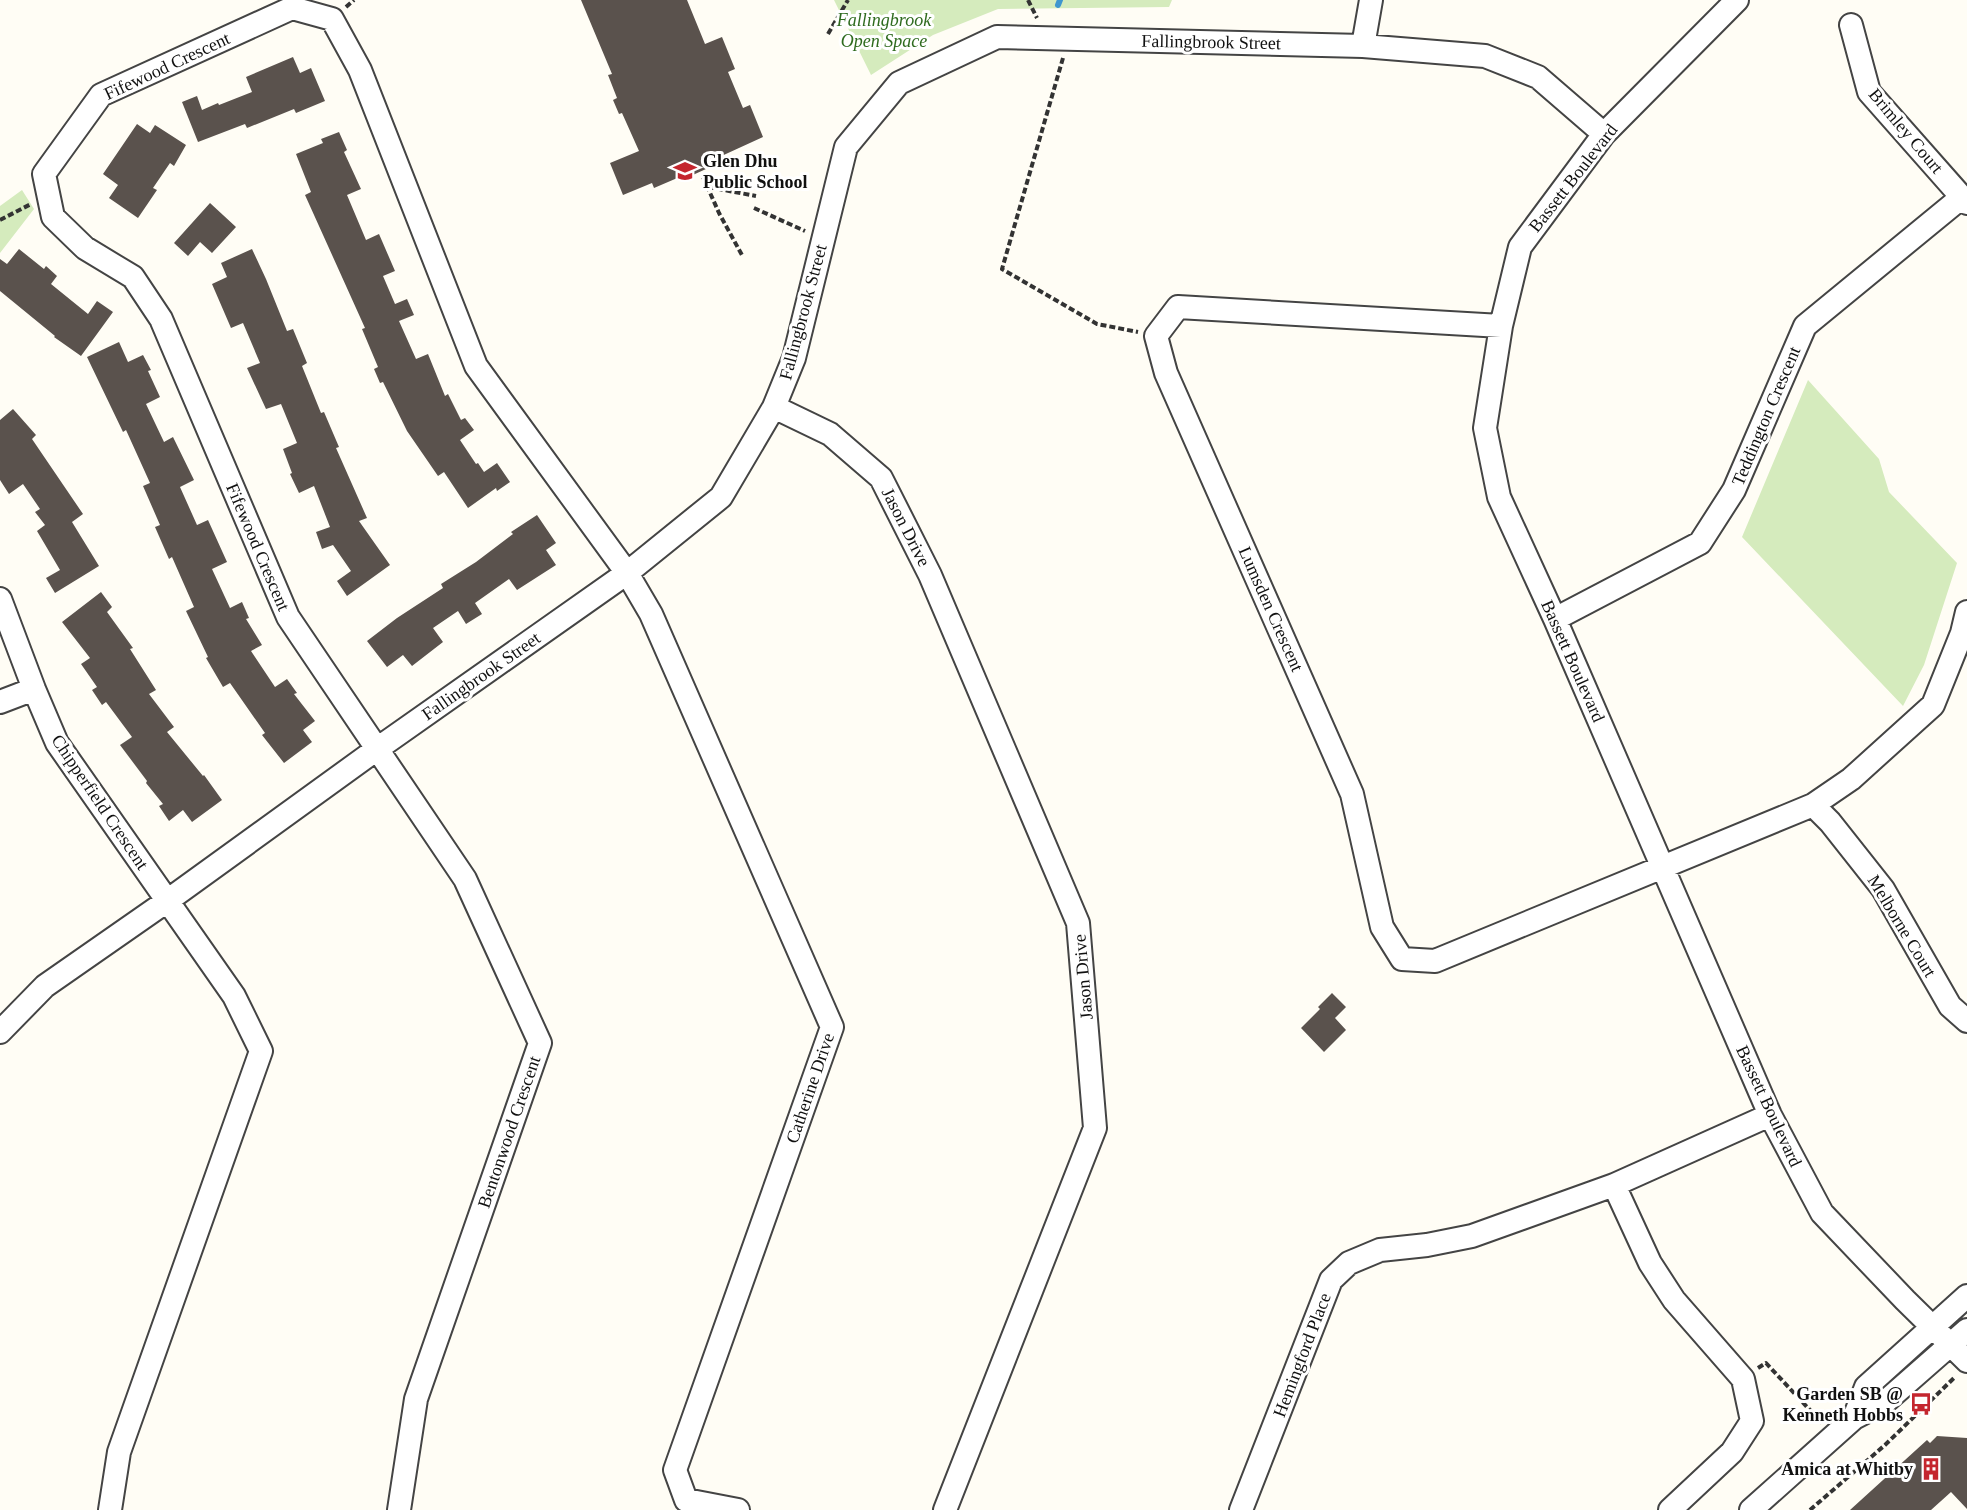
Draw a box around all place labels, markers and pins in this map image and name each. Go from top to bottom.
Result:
place label: Glen Dhu Public School [703,151,808,192]
school or university icon: Glen Dhu Public School [672,158,698,184]
place label: Garden SB @ Kenneth Hobbs [1782,1384,1903,1425]
bus stop icon: Garden SB @ Kenneth Hobbs [1908,1391,1934,1417]
building icon: Amica at Whitby [1918,1456,1944,1482]
place label: Amica at Whitby [1781,1459,1913,1479]

